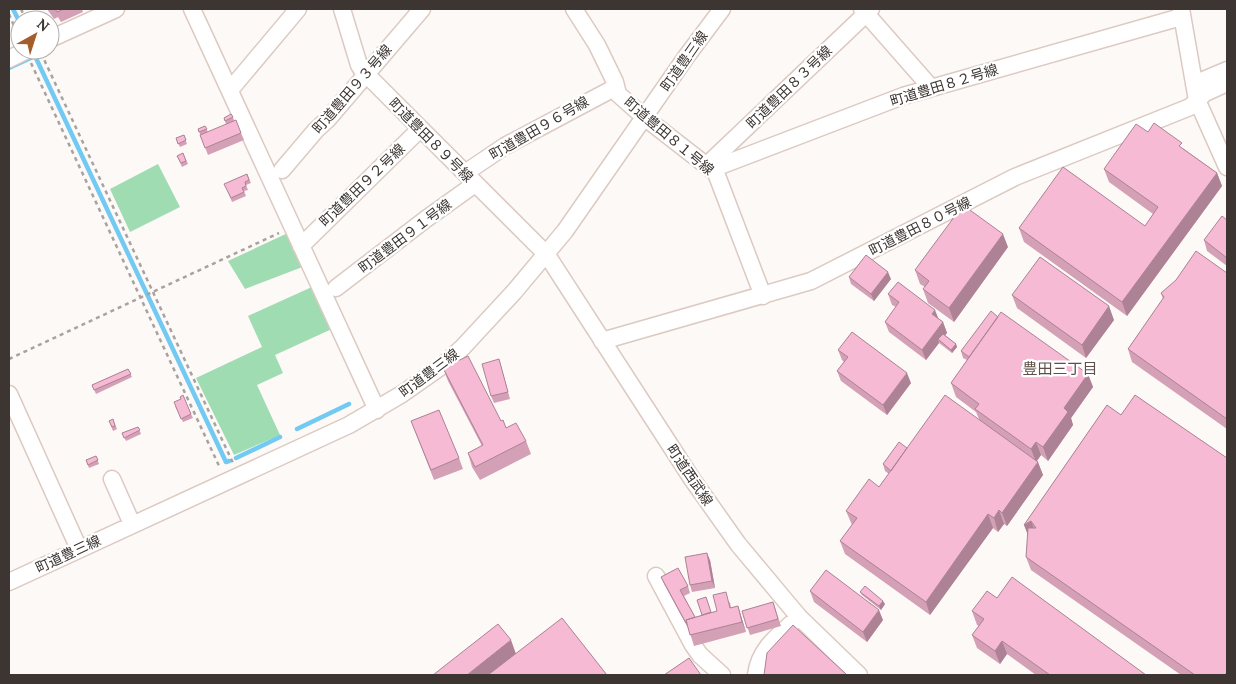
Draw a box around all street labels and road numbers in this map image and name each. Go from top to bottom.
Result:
street label: 町道豊三線 [657,27,711,95]
street label: 町道豊田９３号線 [308,41,396,137]
street label: 町道豊田８３号線 [742,42,836,132]
street label: 町道豊田８２号線 [888,60,1000,110]
street label: 町道豊田９６号線 [486,92,592,164]
street label: 町道豊田８１号線 [620,93,718,179]
street label: 町道豊田８９号線 [385,94,477,186]
street label: 町道豊田９２号線 [315,140,409,230]
street label: 町道豊田８０号線 [866,193,974,259]
street label: 町道豊田９１号線 [355,195,455,277]
street label: 町道豊三線 [396,345,462,401]
street label: 町道西武線 [663,441,717,509]
street label: 町道豊三線 [32,531,104,577]

